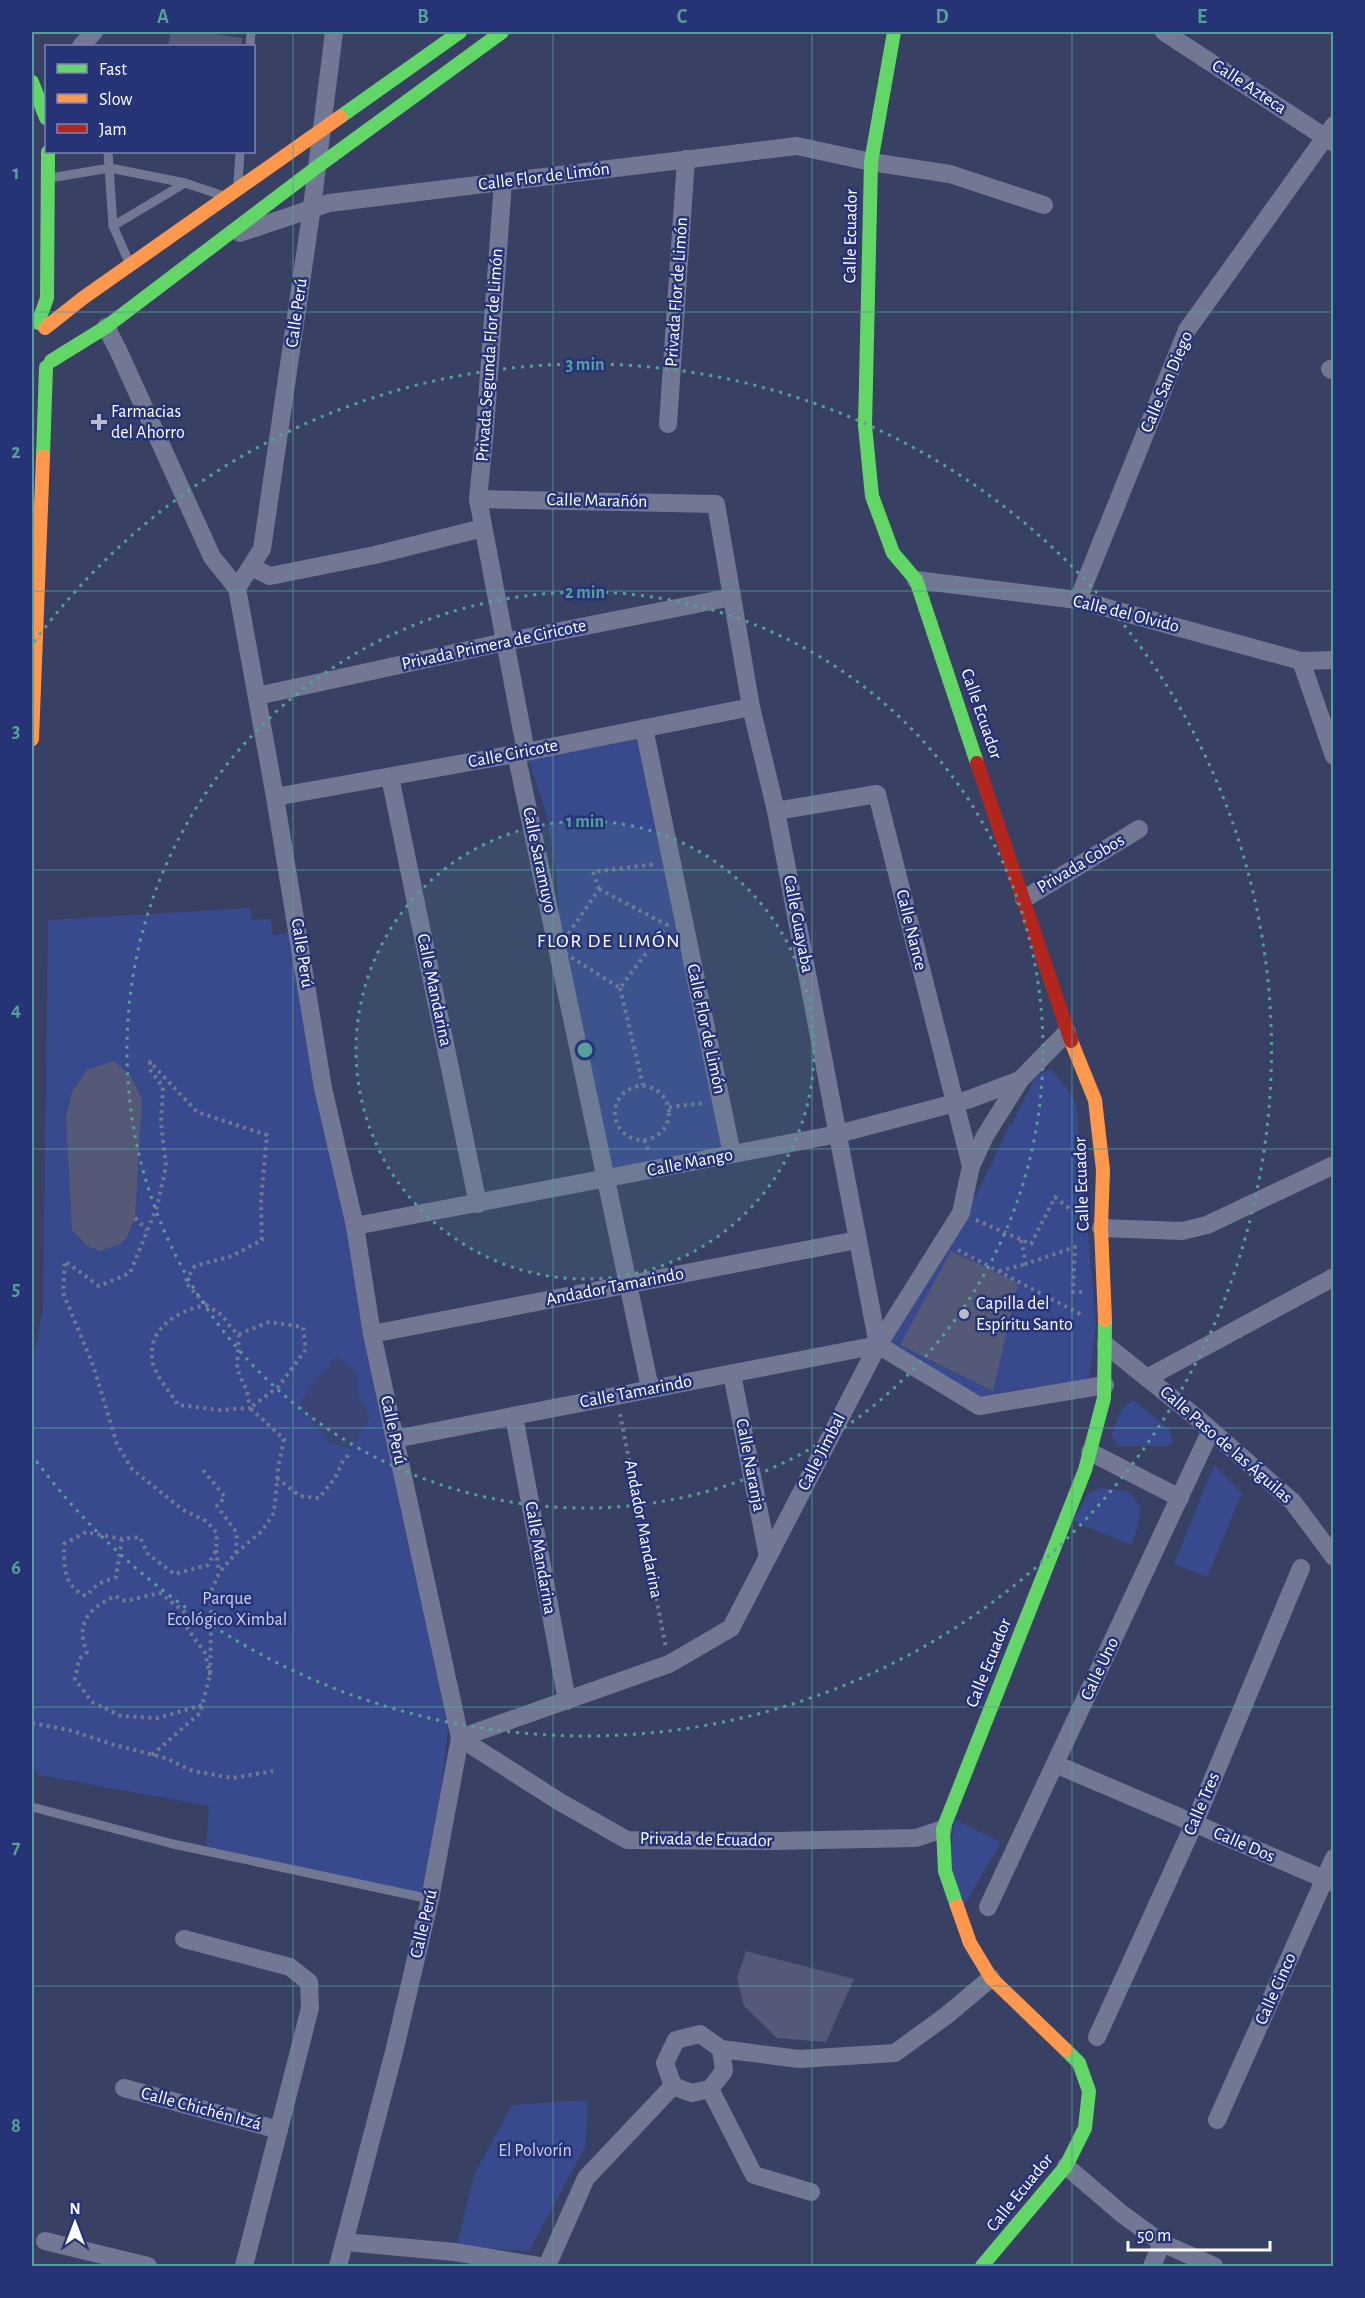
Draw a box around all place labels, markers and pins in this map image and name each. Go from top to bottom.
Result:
place label: Farmacias del Ahorro [111,403,185,442]
marker: Farmacias del Ahorro [92,415,106,429]
centre of rings [575,1040,595,1060]
place label: Capilla del Espíritu Santo [976,1295,1073,1334]
marker: Capilla del Espíritu Santo [957,1307,971,1321]

